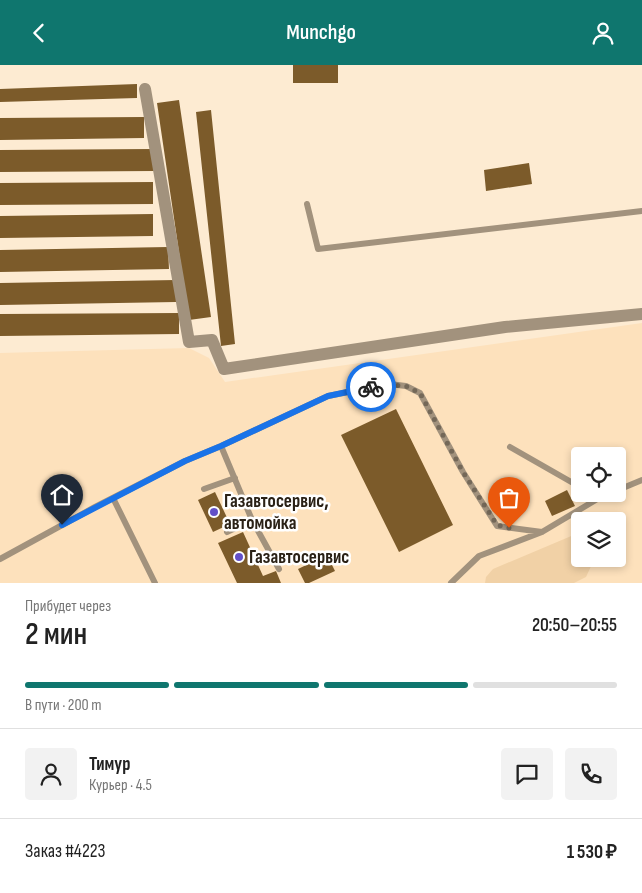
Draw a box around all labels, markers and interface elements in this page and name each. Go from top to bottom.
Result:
icon: back [25,19,53,47]
text: Munchgo [286,19,356,46]
icon: person [589,19,617,47]
courier [346,362,396,412]
icon: bike [357,373,385,401]
map controls [571,447,626,567]
button: locate [571,447,626,502]
pin [41,474,83,525]
pin [488,477,530,528]
icon: home [48,481,76,509]
icon: bag [495,484,523,512]
place label: Газавтосервис, автомойка [224,490,329,535]
marker: Газавтосервис, автомойка [208,506,220,518]
button: layers [571,512,626,567]
place label: Газавтосервис [249,546,349,569]
marker: Газавтосервис [233,551,245,563]
text: Прибудет через [25,597,111,616]
text: 20:50–20:55 [532,614,617,637]
text: 2 мин [25,615,87,654]
text: В пути · 200 m [25,696,102,715]
button: person [25,748,77,800]
button: chat [501,748,553,800]
button: phone [565,748,617,800]
text: Тимур [89,753,130,776]
text: Курьер · 4.5 [89,776,152,795]
text: Заказ #4223 [25,840,106,863]
text: 1 530 ₽ [567,841,617,864]

